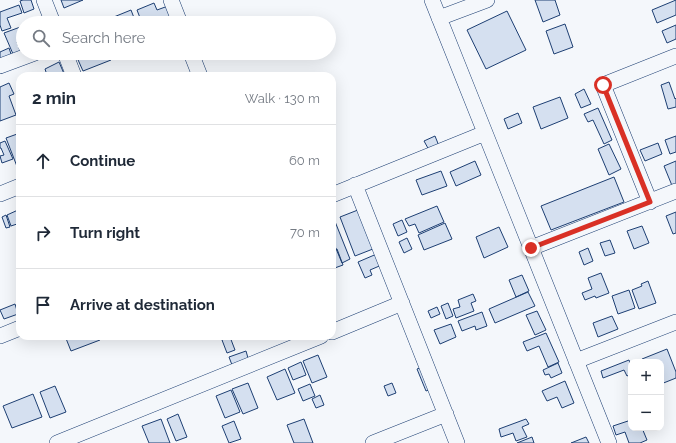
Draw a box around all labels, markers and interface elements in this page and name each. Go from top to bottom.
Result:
search box [16,16,336,60]
icon: search [30,27,52,49]
text: Search here [62,29,145,47]
route start [594,76,612,94]
text: 2 min [32,88,76,108]
text: Walk · 130 m [245,91,320,106]
icon: ahead [32,150,54,172]
text: Continue [70,152,135,170]
text: 60 m [289,153,320,168]
icon: right [32,222,54,244]
text: Turn right [70,224,140,242]
text: 70 m [290,225,320,240]
route end [522,239,540,257]
icon: arrive [32,294,54,316]
text: Arrive at destination [70,296,215,314]
map controls [628,359,664,431]
button: + [628,359,664,395]
button: − [628,395,664,431]

